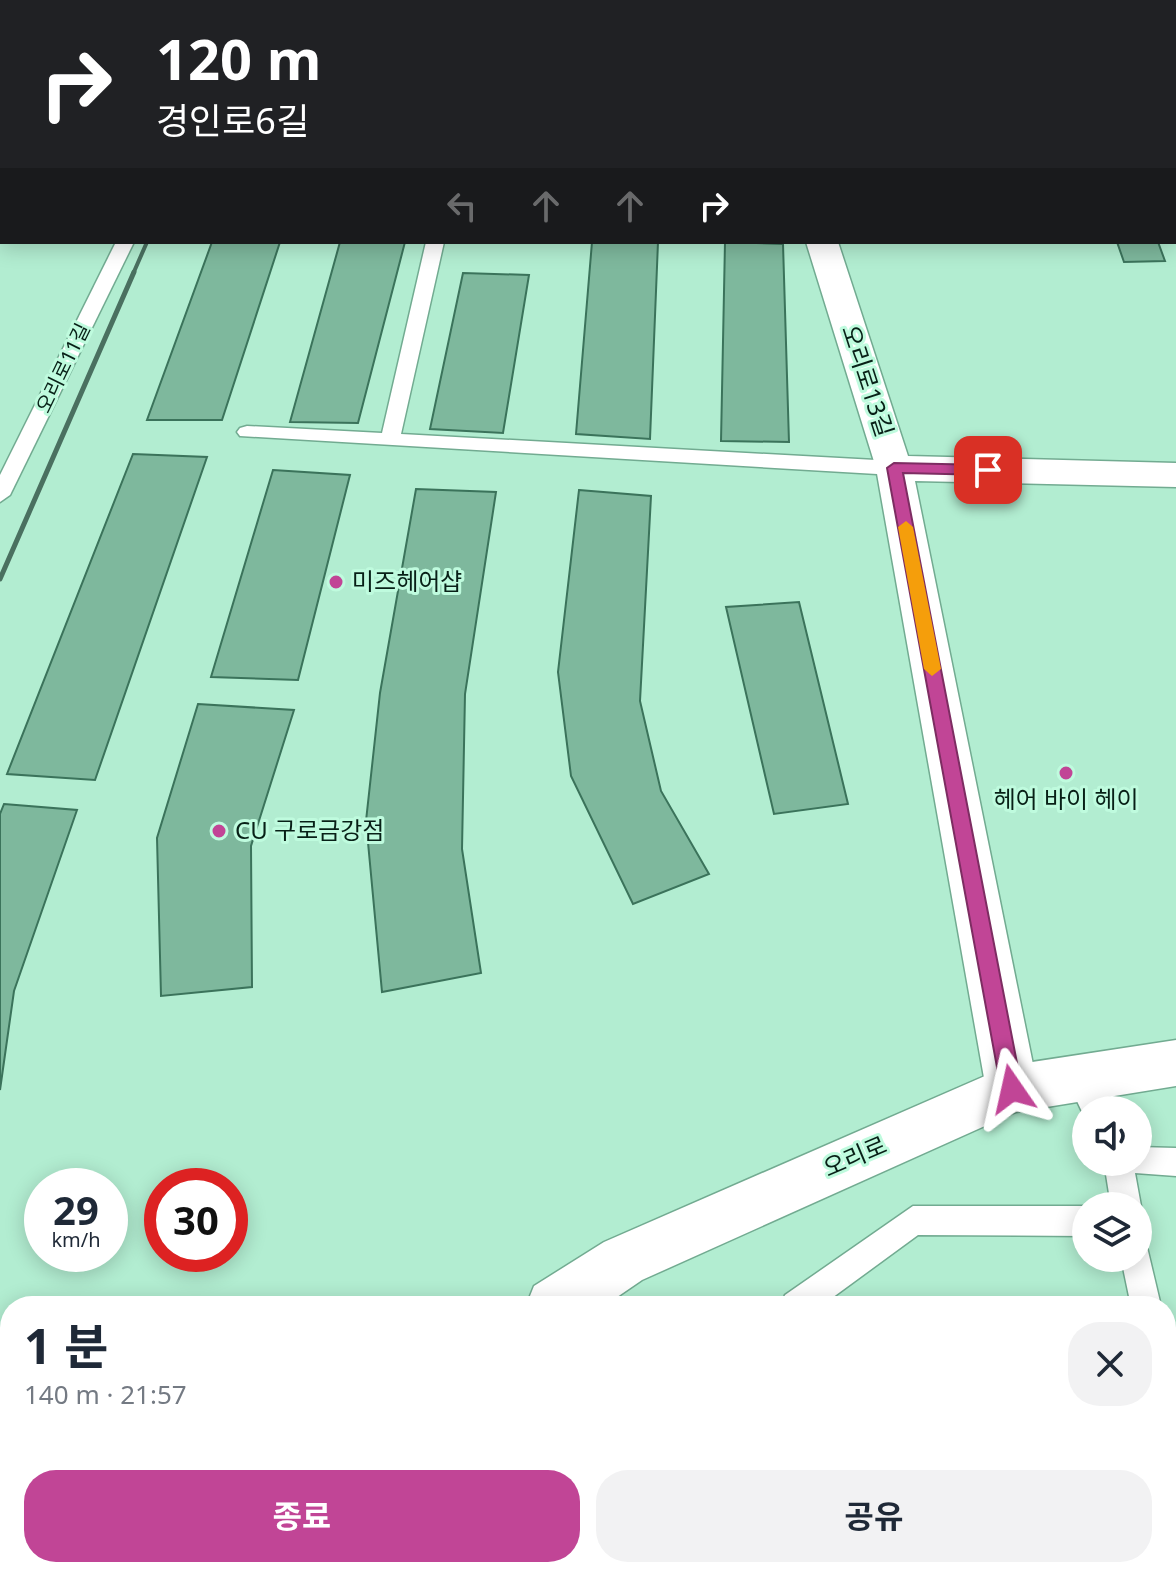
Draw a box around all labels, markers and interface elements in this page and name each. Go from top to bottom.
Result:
text: 120 m [156,20,321,96]
icon: right [24,32,128,136]
text: 경인로6길 [156,96,309,145]
icon: left [440,184,484,228]
icon: ahead [524,184,568,228]
icon: ahead [608,184,652,228]
icon: right [692,184,736,228]
street label: 오리로11길 [29,319,96,417]
street label: 오리로13길 [835,320,902,441]
pin [954,436,1022,504]
icon: arrive [966,448,1010,492]
place label: 미즈헤어샵 [352,564,462,597]
marker: 미즈헤어샵 [327,573,345,591]
marker: 헤어 바이 헤이 [1057,764,1075,782]
place label: 헤어 바이 헤이 [994,782,1138,815]
place label: CU 구로금강점 [235,813,384,846]
marker: CU 구로금강점 [210,822,228,840]
position arrow [970,1047,1054,1131]
map controls [1072,1096,1152,1272]
button: sound [1072,1096,1152,1176]
street label: 오리로 [817,1127,891,1184]
speed limit sign: 30 [144,1168,248,1272]
text: 29 [53,1182,99,1237]
button: layers [1072,1192,1152,1272]
text: km/h [51,1226,101,1253]
text: 1 분 [24,1313,108,1378]
button: close [1068,1322,1152,1406]
text: 140 m · 21:57 [24,1376,187,1412]
button: 종료 [24,1470,580,1562]
button: 공유 [596,1470,1152,1562]

